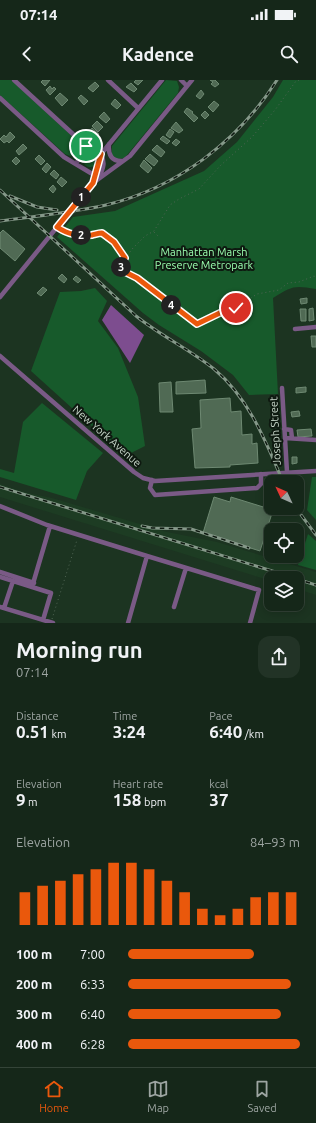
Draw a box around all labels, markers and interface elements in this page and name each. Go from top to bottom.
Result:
text: 07:14 [20,6,58,23]
icon: back [16,43,38,65]
icon: search [278,43,300,65]
text: Kadence [122,44,194,64]
pin [69,129,103,163]
icon: arrive [75,135,97,157]
pin: 1 [71,187,91,207]
text: 1 [78,191,84,203]
pin: 2 [71,225,91,245]
text: 2 [78,229,84,241]
park label: Manhattan Marsh Preserve Metropark [155,246,254,271]
pin: 3 [111,257,131,277]
text: 3 [118,261,124,273]
pin [219,291,253,325]
pin: 4 [161,295,181,315]
icon: check [225,297,247,319]
text: 4 [168,299,174,311]
street label: Joseph Street [267,396,283,466]
street label: New York Avenue [70,403,144,469]
north arrow [264,475,304,515]
map controls [264,475,304,611]
button: locate [264,523,304,563]
button: layers [264,571,304,611]
button: share [258,636,300,678]
text: Morning run [16,637,143,662]
text: 07:14 [16,665,49,679]
text: Distance [16,710,59,722]
text: Time [113,710,137,722]
text: Pace [209,710,233,722]
text: 0.51 [16,722,49,741]
text: 3:24 [113,722,146,741]
text: 6:40 [209,722,242,741]
text: km [49,728,67,740]
text: /km [242,728,264,740]
text: Elevation [16,778,62,790]
text: Heart rate [113,778,163,790]
text: kcal [209,778,228,790]
text: 9 [16,790,26,809]
text: 158 [113,790,141,809]
text: 37 [209,790,229,809]
text: m [26,796,38,808]
text: bpm [141,796,166,808]
text: Elevation [16,835,70,849]
text: 84–93 m [250,835,300,849]
text: 100 m [16,947,52,961]
text: 7:00 [80,947,105,961]
text: 200 m [16,977,52,991]
text: 6:33 [80,977,105,991]
text: 300 m [16,1007,52,1021]
text: 6:40 [80,1007,105,1021]
text: 400 m [16,1037,52,1051]
text: 6:28 [80,1037,105,1051]
tab: Home [39,1078,69,1114]
tab: Map [147,1078,169,1114]
tab: Saved [248,1078,277,1114]

